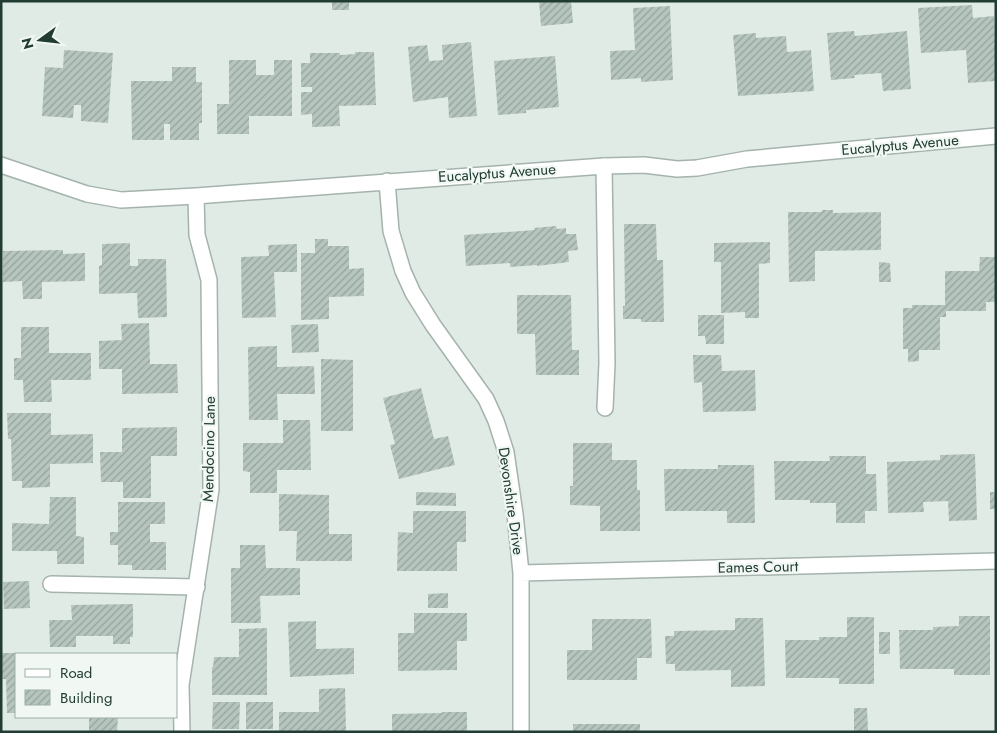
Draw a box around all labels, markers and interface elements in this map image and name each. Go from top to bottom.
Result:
north arrow [15,15,65,65]
text: N [16,35,39,51]
street label: Eucalyptus Avenue [840,129,960,161]
street label: Eucalyptus Avenue [437,158,557,188]
street label: Mendocino Lane [197,396,221,502]
street label: Devonshire Drive [493,446,529,556]
street label: Eames Court [718,555,799,579]
legend [15,653,178,718]
text: Road [60,662,92,684]
text: Building [60,687,112,709]

